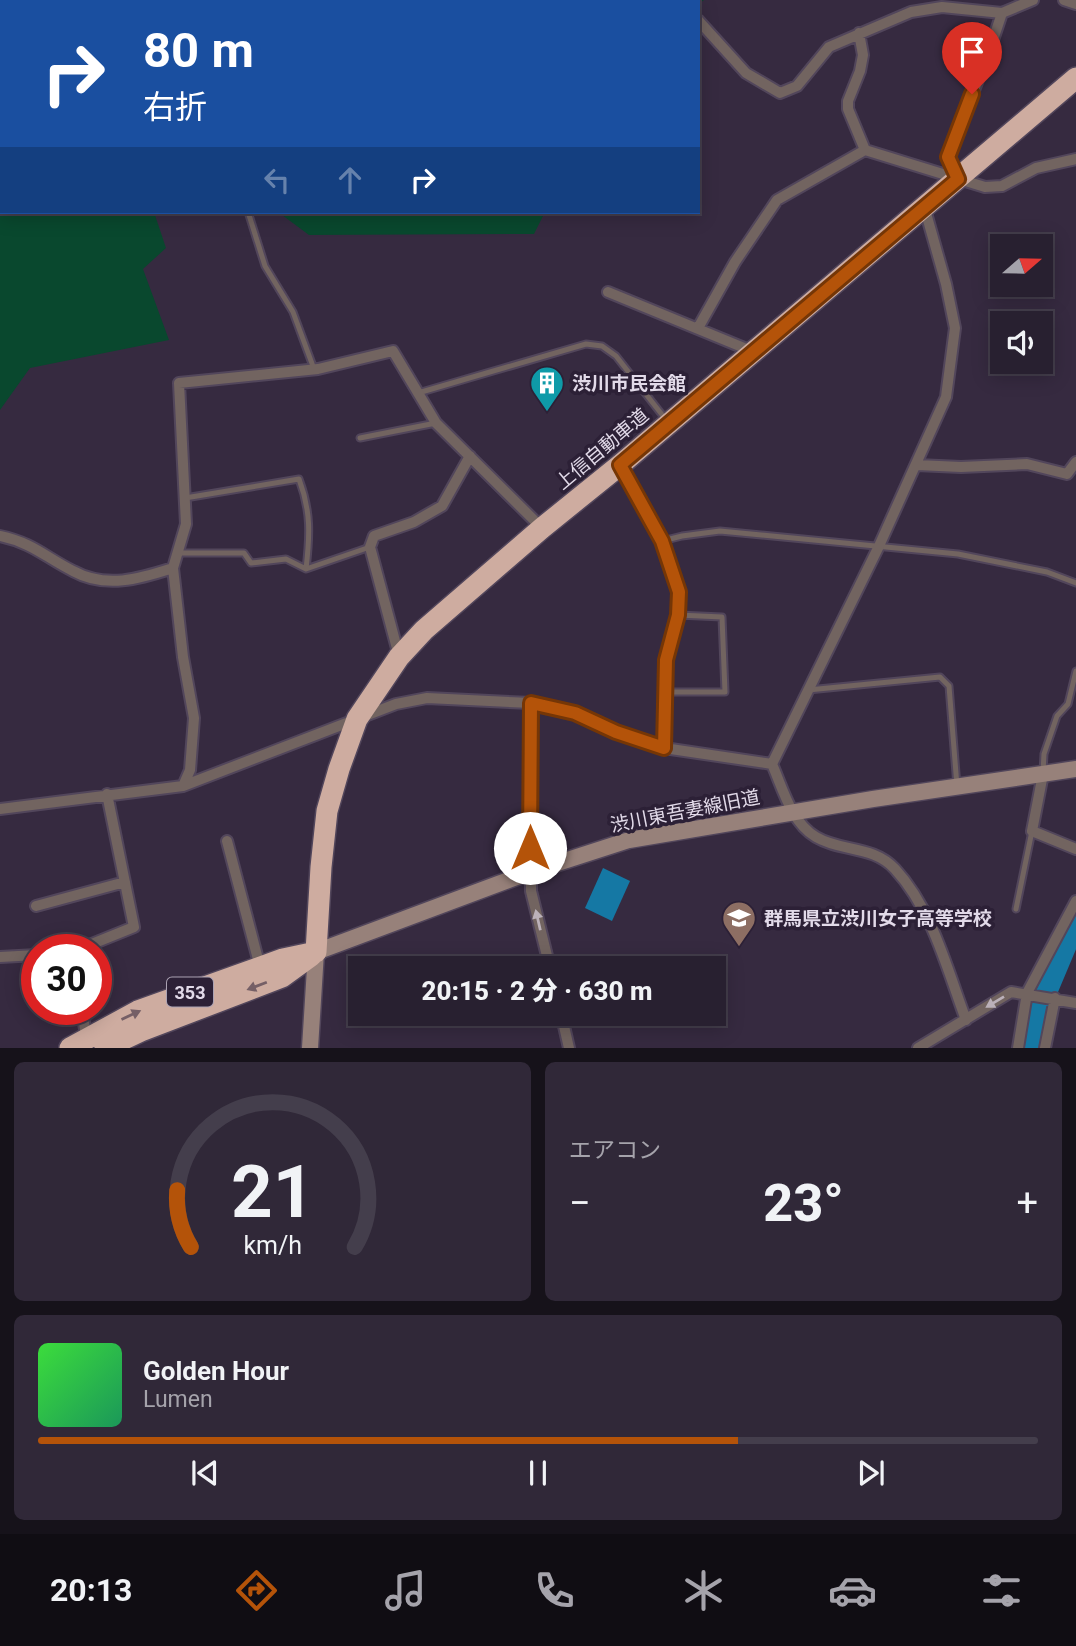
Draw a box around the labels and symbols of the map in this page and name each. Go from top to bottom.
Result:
pin [942,22,1002,94]
north arrow [990,234,1054,298]
building icon: 渋川市民会館 [528,364,566,413]
place label: 渋川市民会館 [572,372,686,395]
street label: 上信自動車道 [551,404,653,494]
street label: 渋川東吾妻線旧道 [608,785,762,837]
position arrow [493,811,567,885]
school or university icon: 群馬県立渋川女子高等学校 [720,899,758,948]
place label: 群馬県立渋川女子高等学校 [764,907,992,930]
one-way arrow [533,909,544,931]
speed limit sign: 30 [21,934,112,1025]
road number: 353 [167,978,213,1007]
one-way arrow [246,981,267,992]
one-way arrow [986,996,1005,1008]
one-way arrow [120,1010,141,1021]

